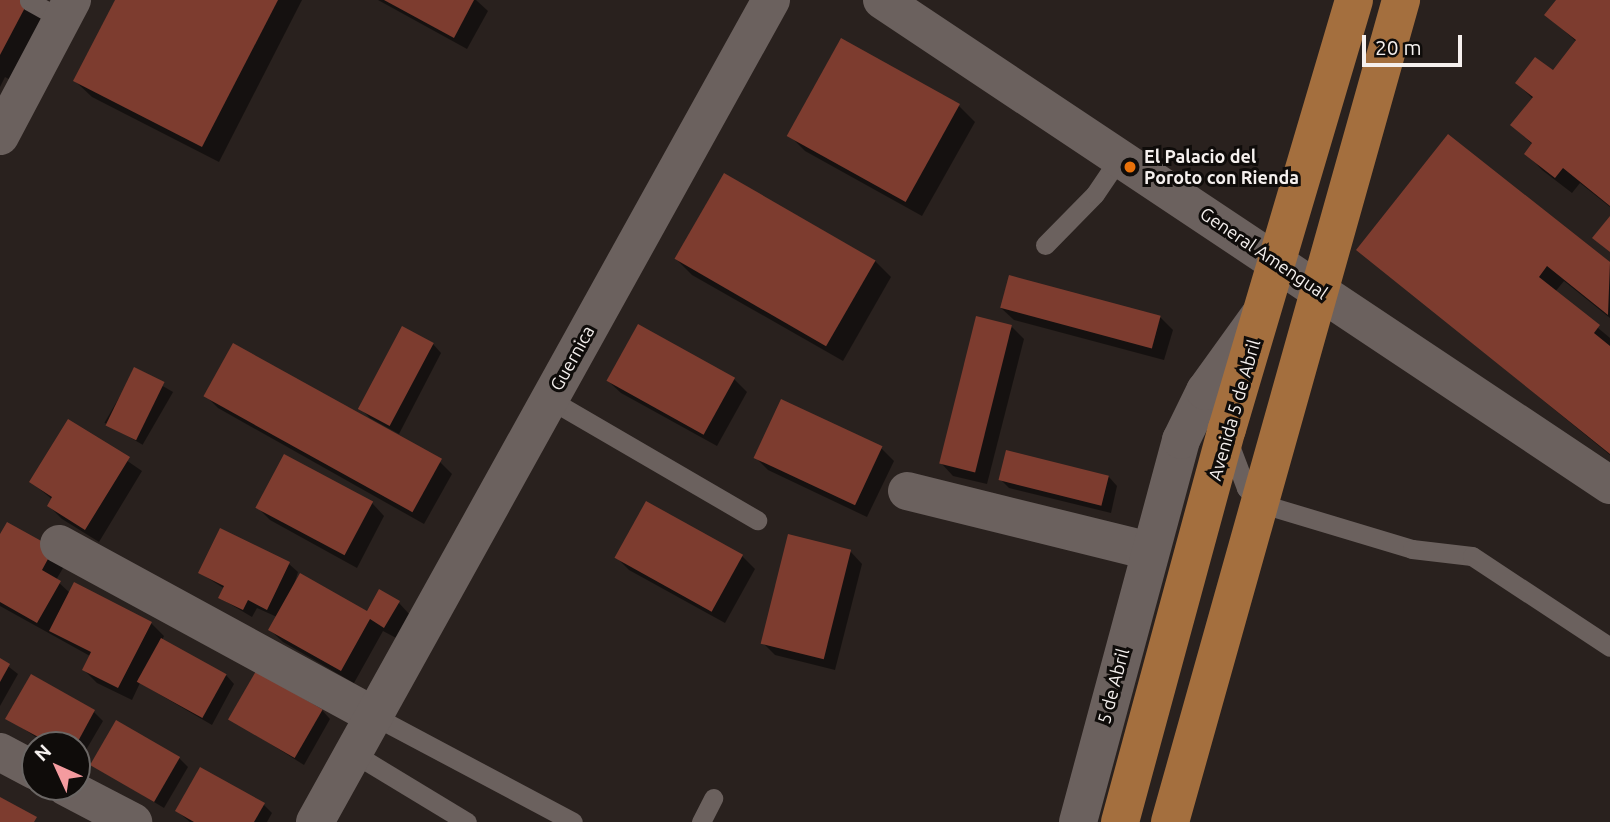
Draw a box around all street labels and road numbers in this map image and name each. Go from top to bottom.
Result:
street label: General Amengual [1196,202,1332,304]
street label: Guernica [545,322,599,394]
street label: Avenida 5 de Abril [1204,337,1264,483]
street label: 5 de Abril [1093,646,1133,726]

